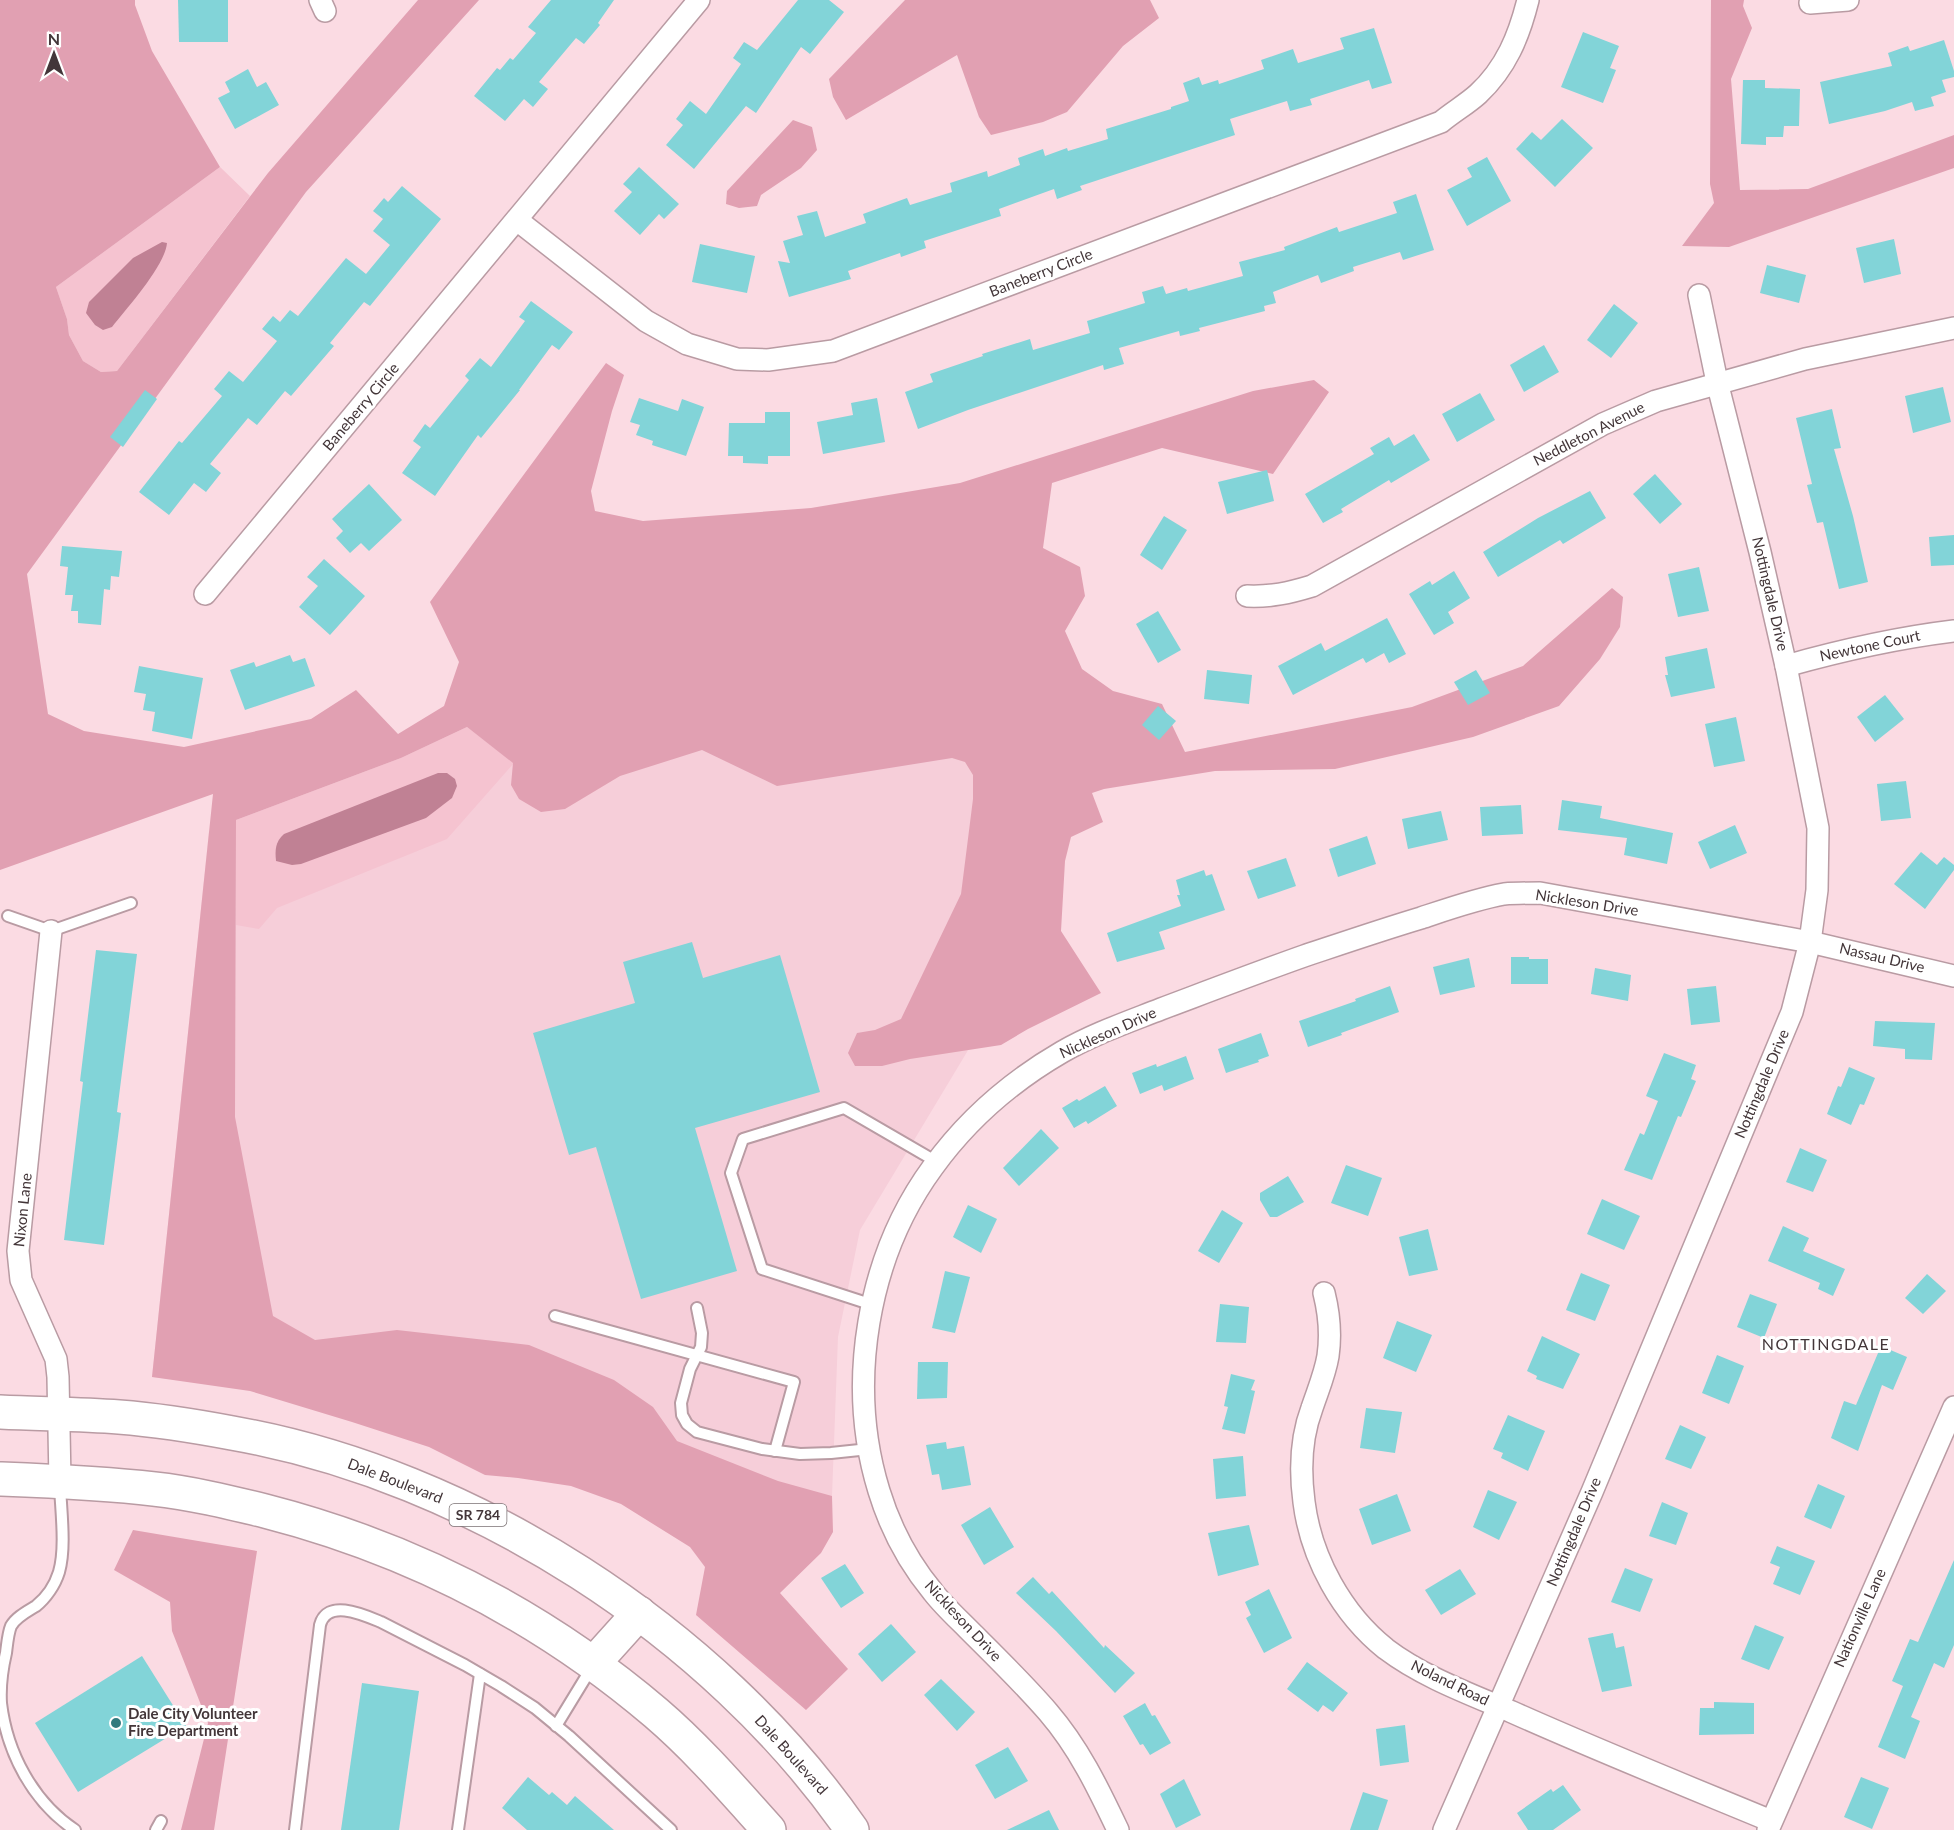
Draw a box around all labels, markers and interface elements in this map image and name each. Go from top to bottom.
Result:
north arrow [24,24,84,84]
text: N [48,29,60,48]
street label: Baneberry Circle [986,244,1095,300]
street label: Baneberry Circle [318,359,402,454]
street label: Neddleton Avenue [1530,397,1647,469]
street label: Nottingdale Drive [1749,535,1793,653]
street label: Newtone Court [1818,625,1922,664]
street label: Nickleson Drive [1534,885,1640,919]
street label: Nassau Drive [1838,938,1927,976]
street label: Nickleson Drive [1056,1003,1159,1061]
street label: Nottingdale Drive [1730,1026,1792,1141]
street label: Nixon Lane [9,1172,35,1248]
district label: NOTTINGDALE [1762,1334,1890,1353]
street label: Dale Boulevard [345,1454,445,1506]
street label: Nottingdale Drive [1542,1474,1604,1589]
road number: SR 784 [450,1504,506,1526]
street label: Nationville Lane [1829,1565,1889,1670]
street label: Nickleson Drive [922,1576,1006,1665]
street label: Noland Road [1408,1655,1492,1709]
place label: Dale City Volunteer Fire Department [128,1704,258,1739]
street label: Dale Boulevard [751,1711,832,1798]
marker: Dale City Volunteer Fire Department [109,1716,123,1730]

